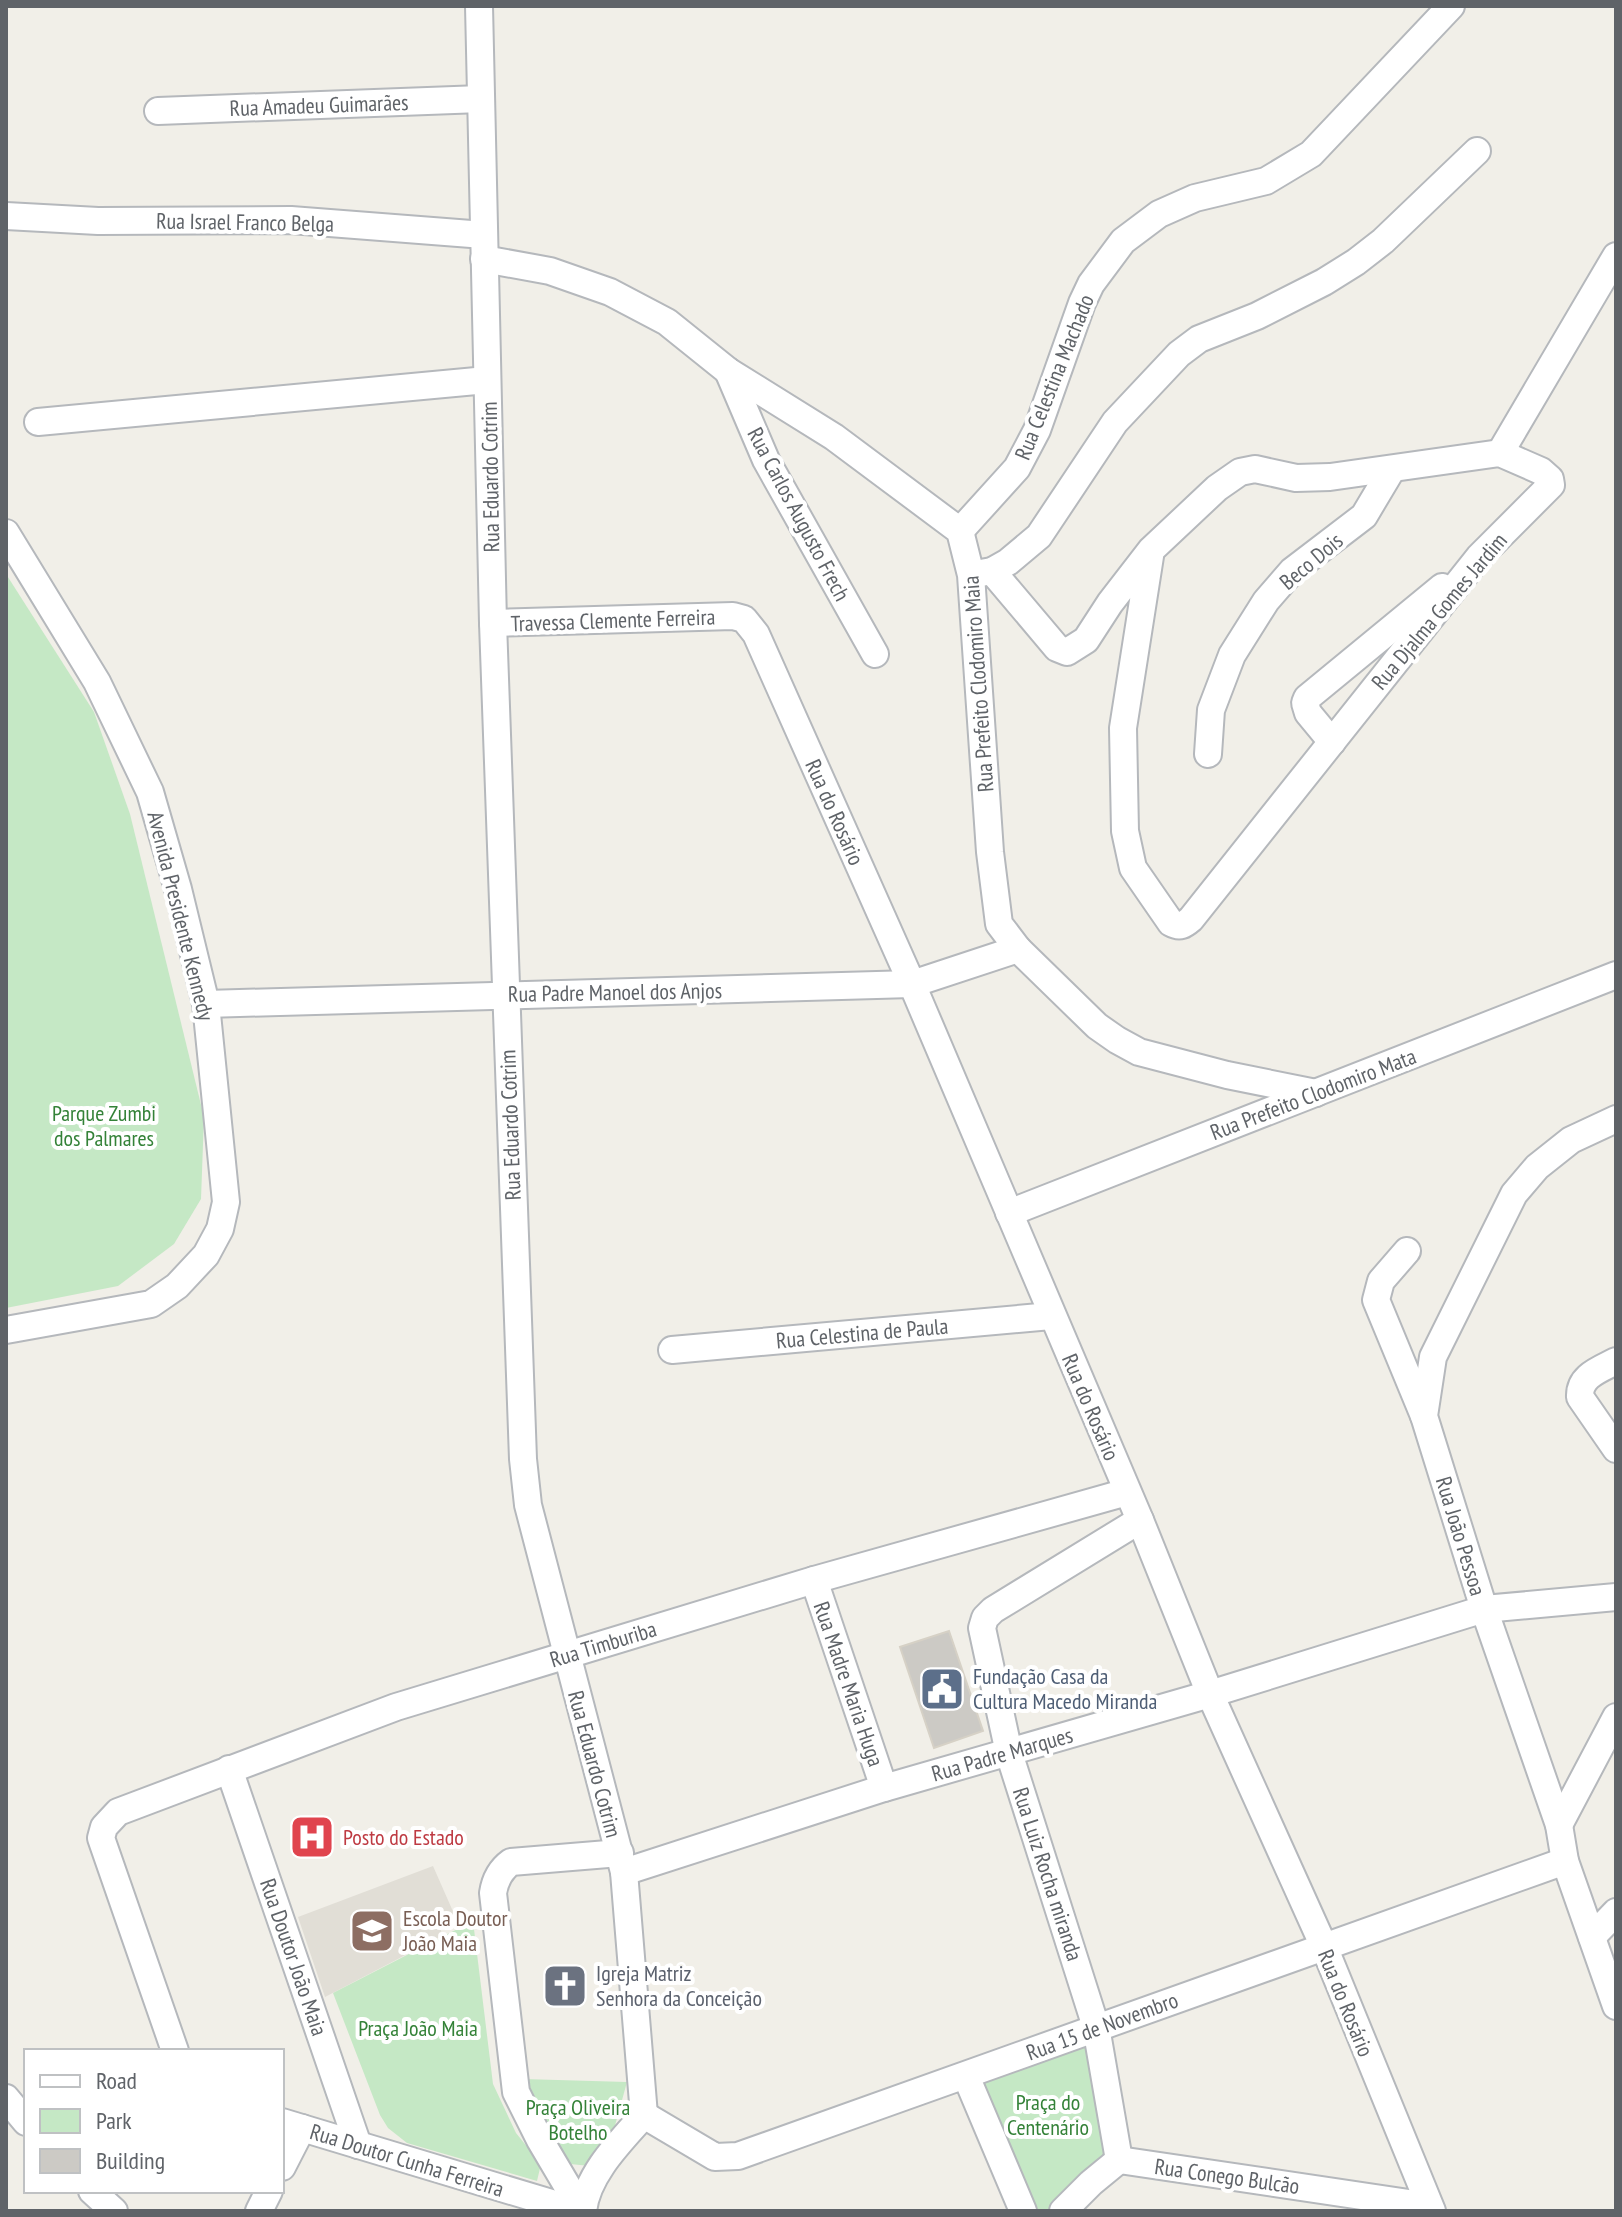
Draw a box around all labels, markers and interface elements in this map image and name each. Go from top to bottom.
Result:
street label: Rua Amadeu Guimarães [229,88,409,122]
street label: Rua Israel Franco Belga [156,206,334,238]
street label: Rua Celestina Machado [1008,290,1100,464]
street label: Rua Eduardo Cotrim [475,401,505,553]
street label: Rua Carlos Augusto Frech [741,423,857,605]
street label: Beco Dois [1274,526,1348,596]
street label: Rua Djalma Gomes Jardim [1365,527,1513,695]
street label: Rua Prefeito Clodomiro Maia [956,575,1000,793]
street label: Travessa Clemente Ferreira [510,602,716,638]
street label: Rua do Rosário [799,755,871,869]
street label: Avenida Presidente Kennedy [141,809,221,1024]
street label: Rua Padre Manoel dos Anjos [508,976,722,1008]
street label: Rua Prefeito Clodomiro Mata [1206,1042,1420,1146]
street label: Rua Eduardo Cotrim [493,1049,527,1201]
park label: Parque Zumbi dos Palmares [52,1099,156,1152]
street label: Rua Celestina de Paula [775,1312,949,1354]
street label: Rua do Rosário [1056,1350,1126,1464]
street label: Rua João Pessoa [1430,1473,1492,1599]
street label: Rua Madre Maria Huga [808,1598,890,1770]
street label: Rua Timburiba [546,1615,660,1673]
place label: Fundação Casa da Cultura Macedo Miranda [973,1662,1157,1715]
public building icon: Fundação Casa da Cultura Macedo Miranda [918,1665,966,1713]
street label: Rua Eduardo Cotrim [562,1688,628,1840]
street label: Rua Padre Marques [928,1721,1076,1787]
street label: Rua Luiz Rocha miranda [1007,1784,1089,1964]
hospital icon: Posto do Estado [288,1813,336,1861]
place label: Posto do Estado [343,1823,464,1851]
street label: Rua Doutor João Maia [254,1875,334,2039]
place label: Escola Doutor João Maia [402,1904,507,1957]
school or university icon: Escola Doutor João Maia [348,1907,396,1955]
street label: Rua do Rosário [1312,1945,1380,2061]
place label: Igreja Matriz Senhora da Conceição [596,1959,762,2012]
church icon: Igreja Matriz Senhora da Conceição [541,1962,589,2010]
street label: Rua 15 de Novembro [1022,1986,1182,2066]
park label: Praça João Maia [358,2014,478,2042]
legend [24,2049,284,2193]
text: Road [96,2065,137,2096]
park label: Praça do Centenário [1007,2088,1089,2141]
park label: Praça Oliveira Botelho [526,2093,630,2146]
text: Park [96,2105,132,2136]
street label: Rua Doutor Cunha Ferreira [307,2117,507,2203]
text: Building [96,2145,165,2176]
street label: Rua Conego Bulcão [1153,2152,1301,2200]

